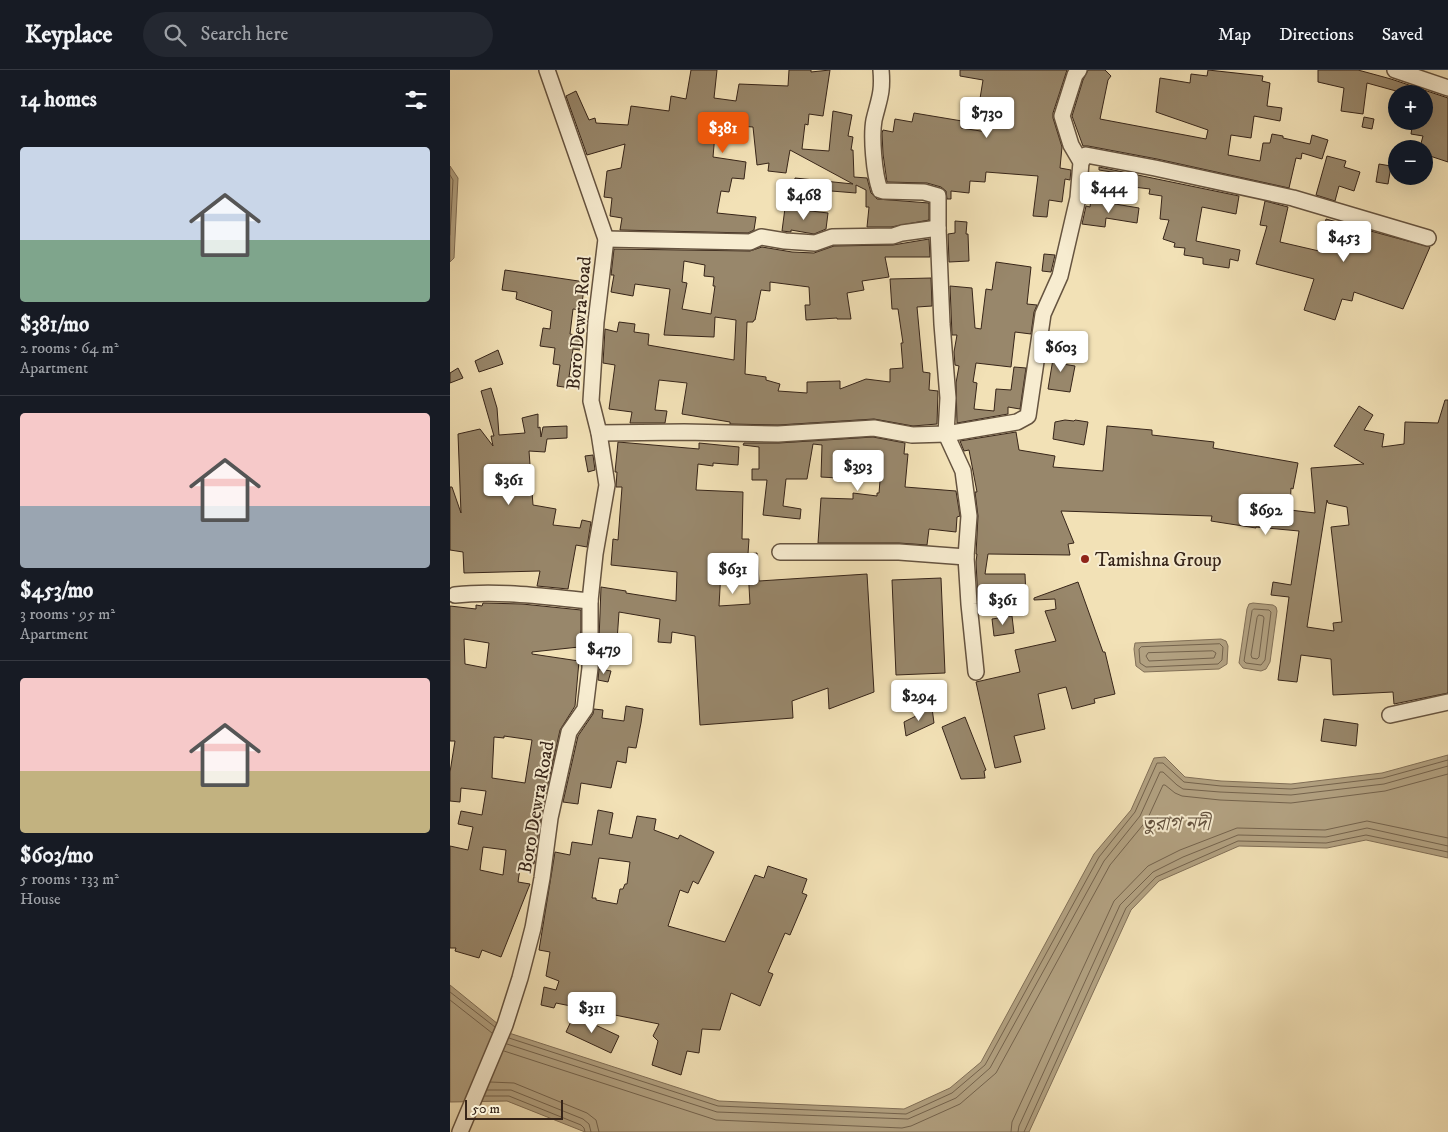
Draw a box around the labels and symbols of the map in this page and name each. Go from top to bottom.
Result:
pin: $730 [957,97,1017,139]
pin: $381 [693,112,753,154]
pin: $444 [1079,172,1139,214]
pin: $468 [774,178,834,221]
pin: $453 [1314,220,1374,263]
street label: Boro Dewra Road [562,255,597,391]
pin: $603 [1031,330,1091,373]
pin: $393 [828,450,888,492]
pin: $361 [479,464,539,506]
pin: $692 [1236,494,1296,536]
place label: Tamishna Group [1095,549,1222,572]
pin: $631 [703,552,763,595]
marker: Tamishna Group [1079,553,1091,565]
pin: $361 [973,584,1033,626]
pin: $479 [574,632,634,675]
pin: $294 [889,680,949,722]
street label: Boro Dewra Road [513,739,560,875]
water label: তুরাগ নদী [1142,811,1212,837]
pin: $311 [562,992,622,1034]
scale bar [465,1097,562,1120]

